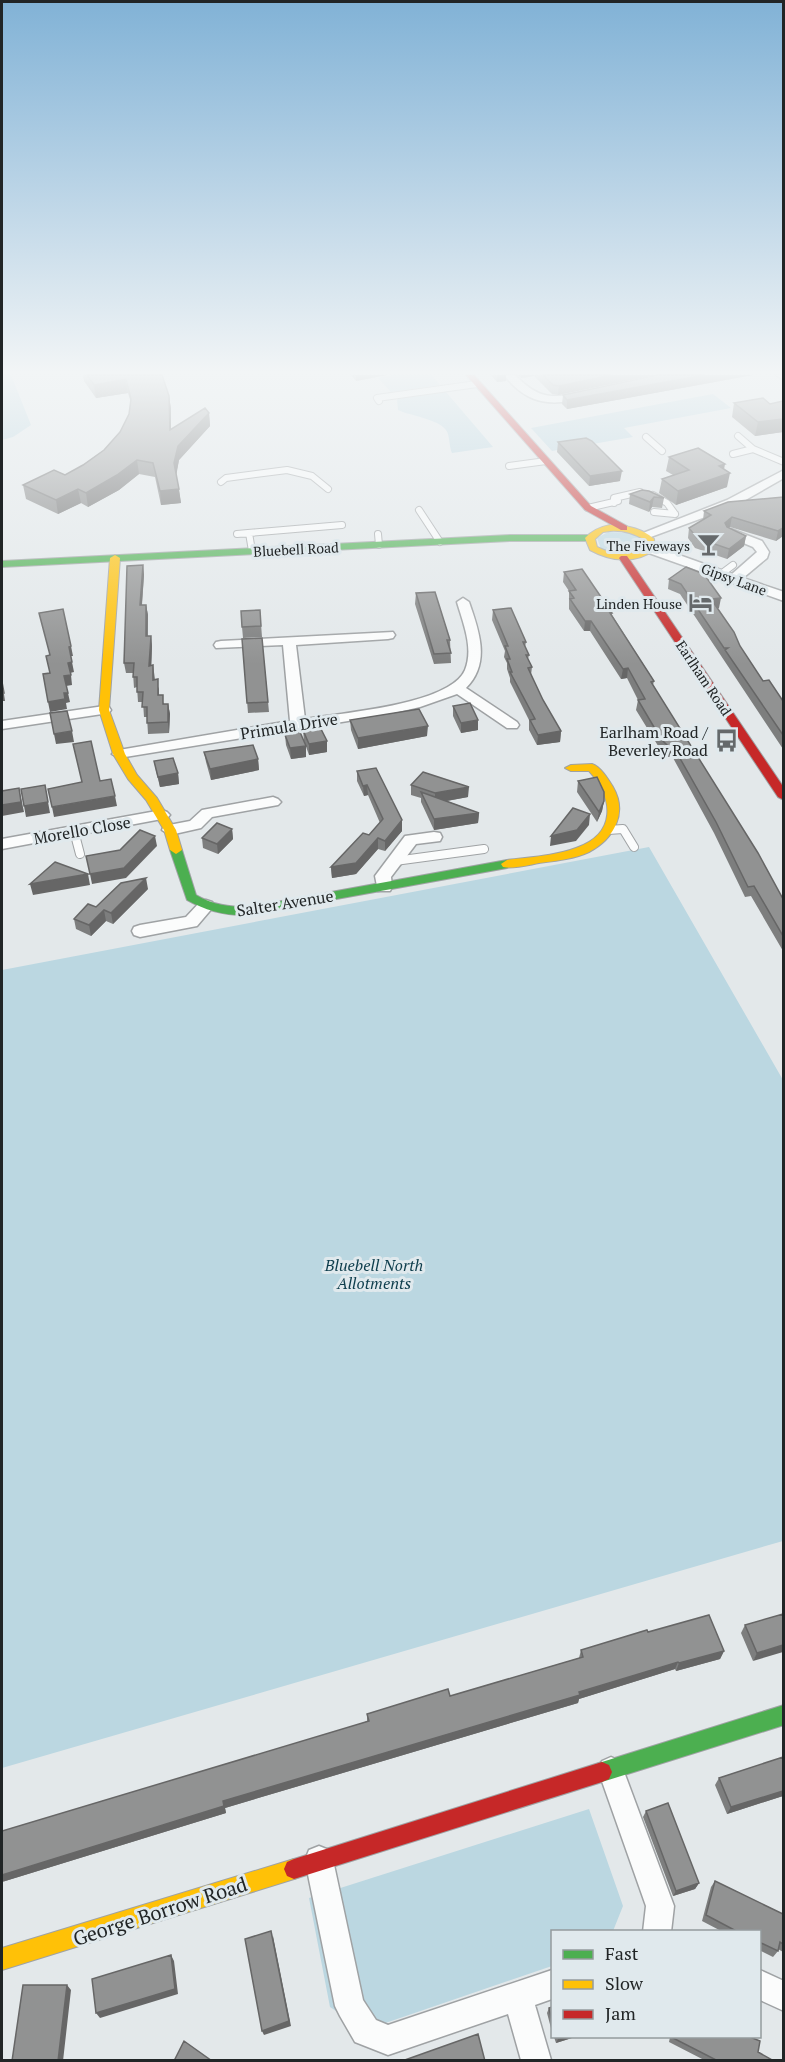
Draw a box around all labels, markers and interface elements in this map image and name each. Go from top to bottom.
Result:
bar icon: The Fiveways [695,532,721,558]
place label: The Fiveways [607,536,690,555]
street label: Bluebell Road [253,537,339,561]
street label: Gipsy Lane [699,558,769,600]
hotel icon: Linden House [687,590,713,616]
place label: Linden House [596,594,682,613]
street label: Earlham Road [672,637,736,719]
street label: Primula Drive [239,707,339,745]
place label: Earlham Road / Beverley Road [599,721,708,761]
bus stop icon: Earlham Road / Beverley Road [713,728,739,754]
street label: Morello Close [32,811,132,849]
street label: Salter Avenue [235,885,335,921]
park label: Bluebell North Allotments [324,1254,423,1294]
street label: George Borrow Road [69,1870,251,1952]
legend [551,1930,761,2038]
text: Fast [605,1941,639,1965]
text: Slow [605,1971,644,1995]
text: Jam [605,2001,636,2025]

